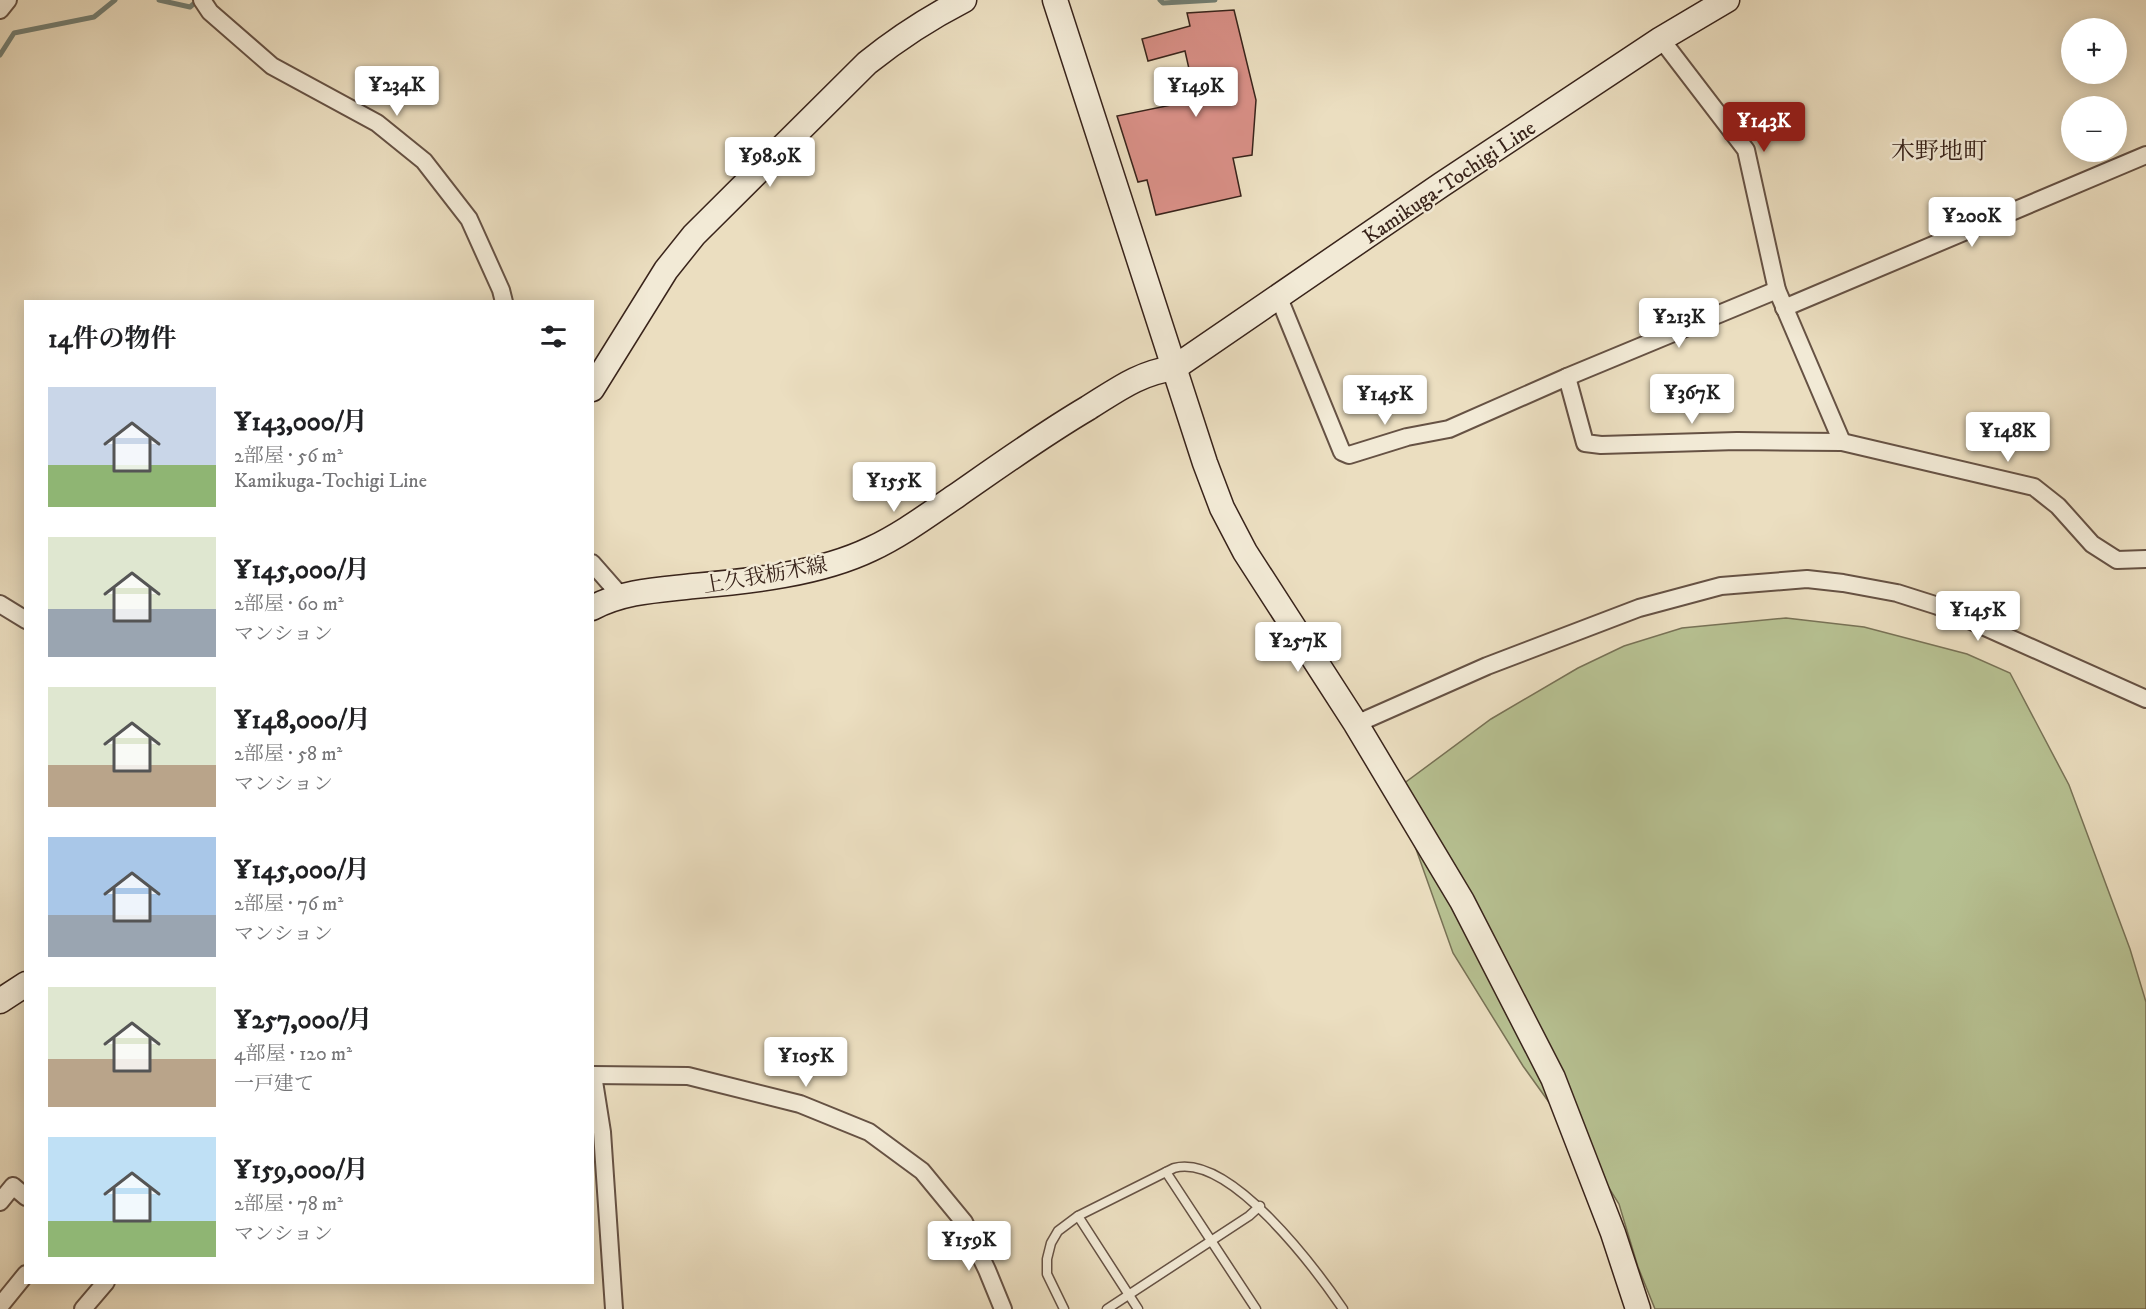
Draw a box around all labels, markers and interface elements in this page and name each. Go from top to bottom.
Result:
map controls [2061,18,2127,162]
button: + [2061,18,2127,84]
pin: ¥234K [355,66,439,117]
pin: ¥149K [1154,67,1238,118]
text: ¥234K [369,73,425,98]
text: ¥149K [1168,74,1224,99]
button: − [2061,96,2127,162]
pin: ¥143K [1722,102,1806,153]
text: ¥143K [1737,109,1791,134]
street label: Kamikuga-Tochigi Line [1358,115,1541,250]
pin: ¥98.9K [721,137,819,188]
district label: 木野地町 [1891,137,1987,167]
text: ¥98.9K [739,144,801,169]
pin: ¥200K [1930,197,2014,248]
text: ¥200K [1943,204,2001,229]
pin: ¥213K [1637,298,1721,349]
text: ¥213K [1653,305,1705,330]
icon: filters [537,320,570,353]
text: 14件の物件 [48,323,177,356]
pin: ¥367K [1650,374,1734,425]
pin: ¥145K [1343,375,1427,426]
text: ¥367K [1664,381,1720,406]
text: ¥145K [1357,382,1413,407]
text: ¥143,000/月 [234,406,368,439]
icon: home [96,411,168,483]
pin: ¥148K [1966,412,2050,463]
text: ¥148K [1980,419,2036,444]
text: 2部屋 · 56 m² [234,444,343,469]
pin: ¥155K [852,462,936,513]
text: Kamikuga-Tochigi Line [234,469,427,494]
text: ¥155K [867,469,921,494]
street label: 上久我栃木線 [701,552,829,600]
text: ¥145,000/月 [234,554,370,587]
icon: home [96,561,168,633]
pin: ¥145K [1936,591,2020,642]
text: 2部屋 · 60 m² [234,592,344,617]
text: ¥145K [1950,598,2006,623]
text: マンション [234,622,333,647]
pin: ¥257K [1256,622,1340,673]
text: ¥257K [1269,629,1327,654]
text: ¥148,000/月 [234,704,371,737]
icon: home [96,711,168,783]
text: 2部屋 · 58 m² [234,742,342,767]
text: マンション [234,772,333,797]
text: ¥145,000/月 [234,854,370,887]
icon: home [96,861,168,933]
text: 2部屋 · 76 m² [234,892,343,917]
text: マンション [234,922,333,947]
text: ¥257,000/月 [234,1004,373,1037]
icon: home [96,1011,168,1083]
pin: ¥105K [764,1037,848,1088]
text: 4部屋 · 120 m² [234,1042,352,1067]
text: ¥105K [778,1044,834,1069]
text: 一戸建て [234,1072,314,1097]
text: ¥159,000/月 [234,1154,369,1187]
icon: home [96,1161,168,1233]
text: 2部屋 · 78 m² [234,1192,343,1217]
pin: ¥159K [927,1221,1011,1272]
text: マンション [234,1222,333,1247]
text: ¥159K [942,1228,996,1253]

